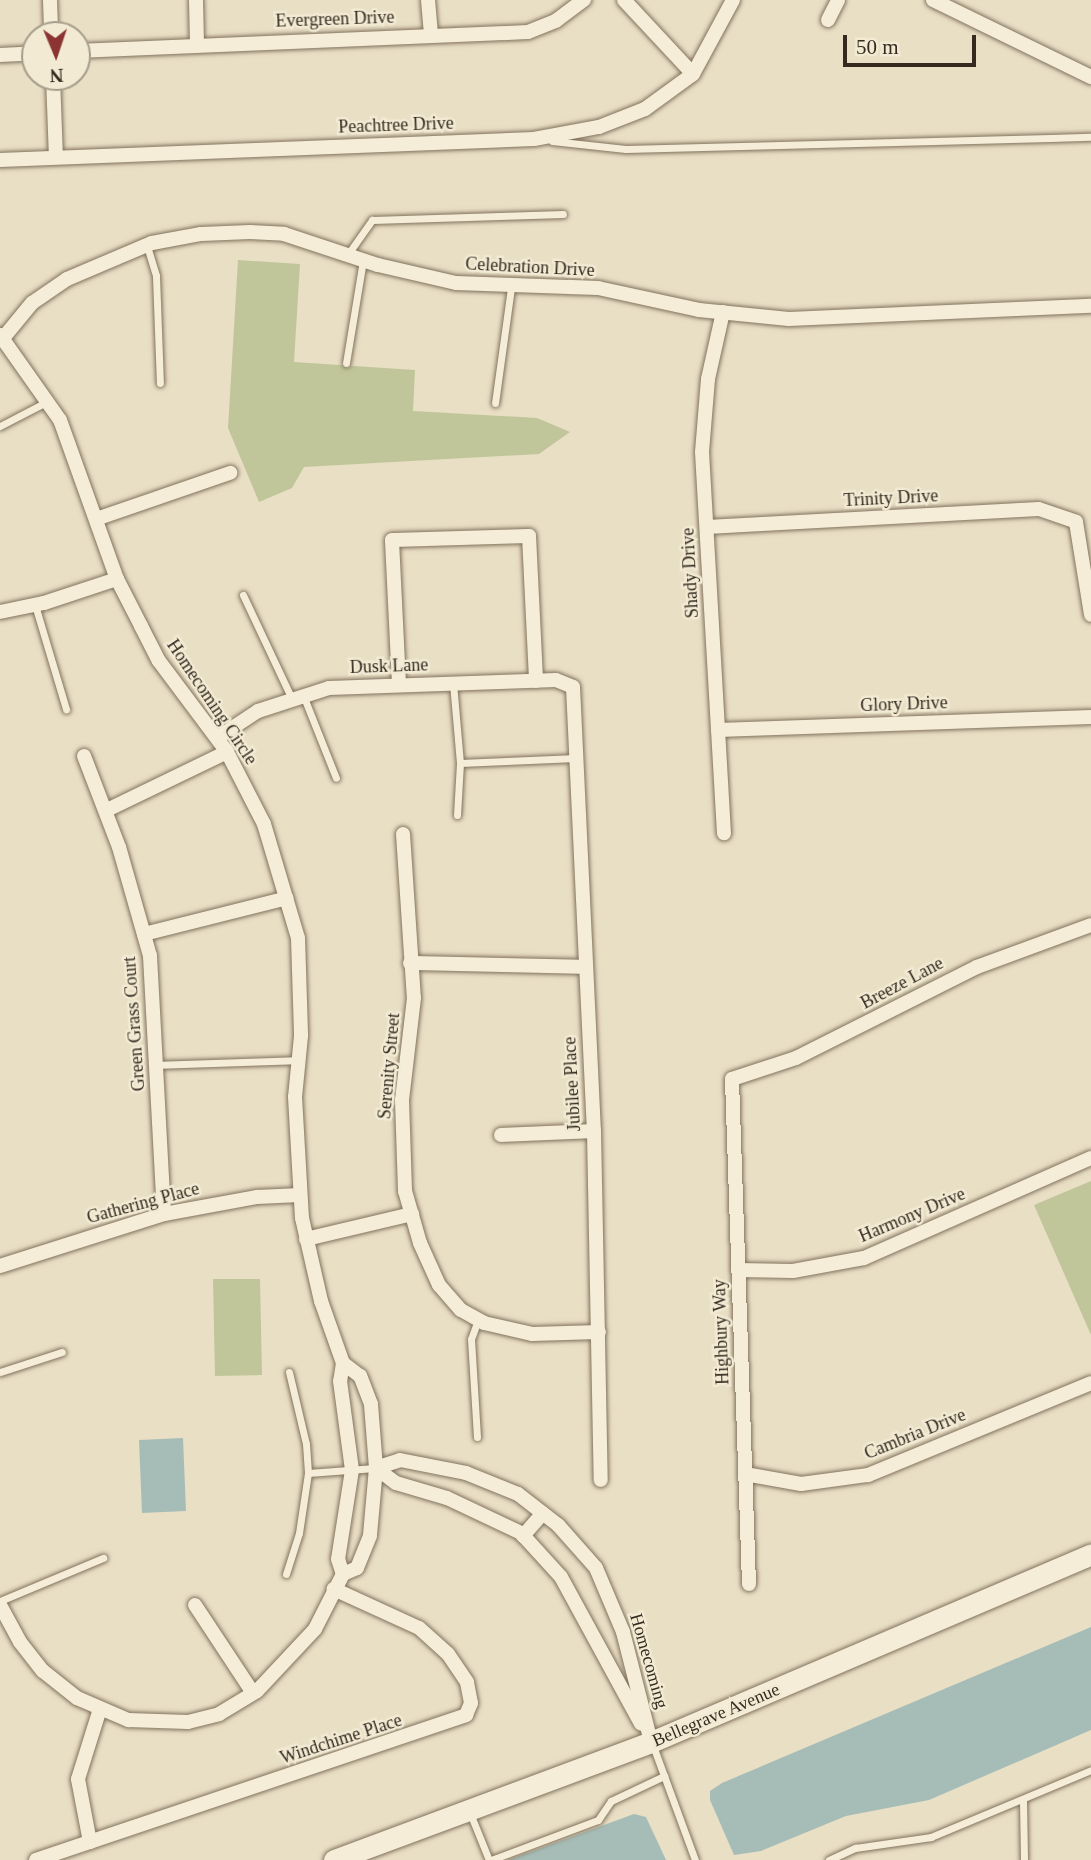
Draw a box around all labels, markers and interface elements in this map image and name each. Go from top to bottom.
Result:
street label: Evergreen Drive [275,6,395,32]
north arrow [21,21,91,91]
scale bar [846,21,979,65]
text: 50 m [856,35,899,59]
text: N [49,65,64,86]
street label: Peachtree Drive [338,112,454,138]
street label: Celebration Drive [465,253,595,281]
street label: Trinity Drive [843,485,939,511]
street label: Shady Drive [677,527,703,619]
street label: Homecoming Circle [162,635,262,769]
street label: Dusk Lane [349,654,429,678]
street label: Glory Drive [860,692,948,716]
street label: Breeze Lane [857,952,947,1014]
street label: Green Grass Court [119,956,149,1092]
street label: Serenity Street [374,1012,404,1120]
street label: Jubilee Place [559,1036,585,1132]
street label: Gathering Place [84,1178,202,1228]
street label: Harmony Drive [856,1183,968,1247]
street label: Highbury Way [708,1279,734,1385]
street label: Cambria Drive [861,1404,969,1464]
street label: Homecoming [625,1611,673,1711]
street label: Bellegrave Avenue [649,1678,783,1752]
street label: Windchime Place [277,1709,405,1769]

